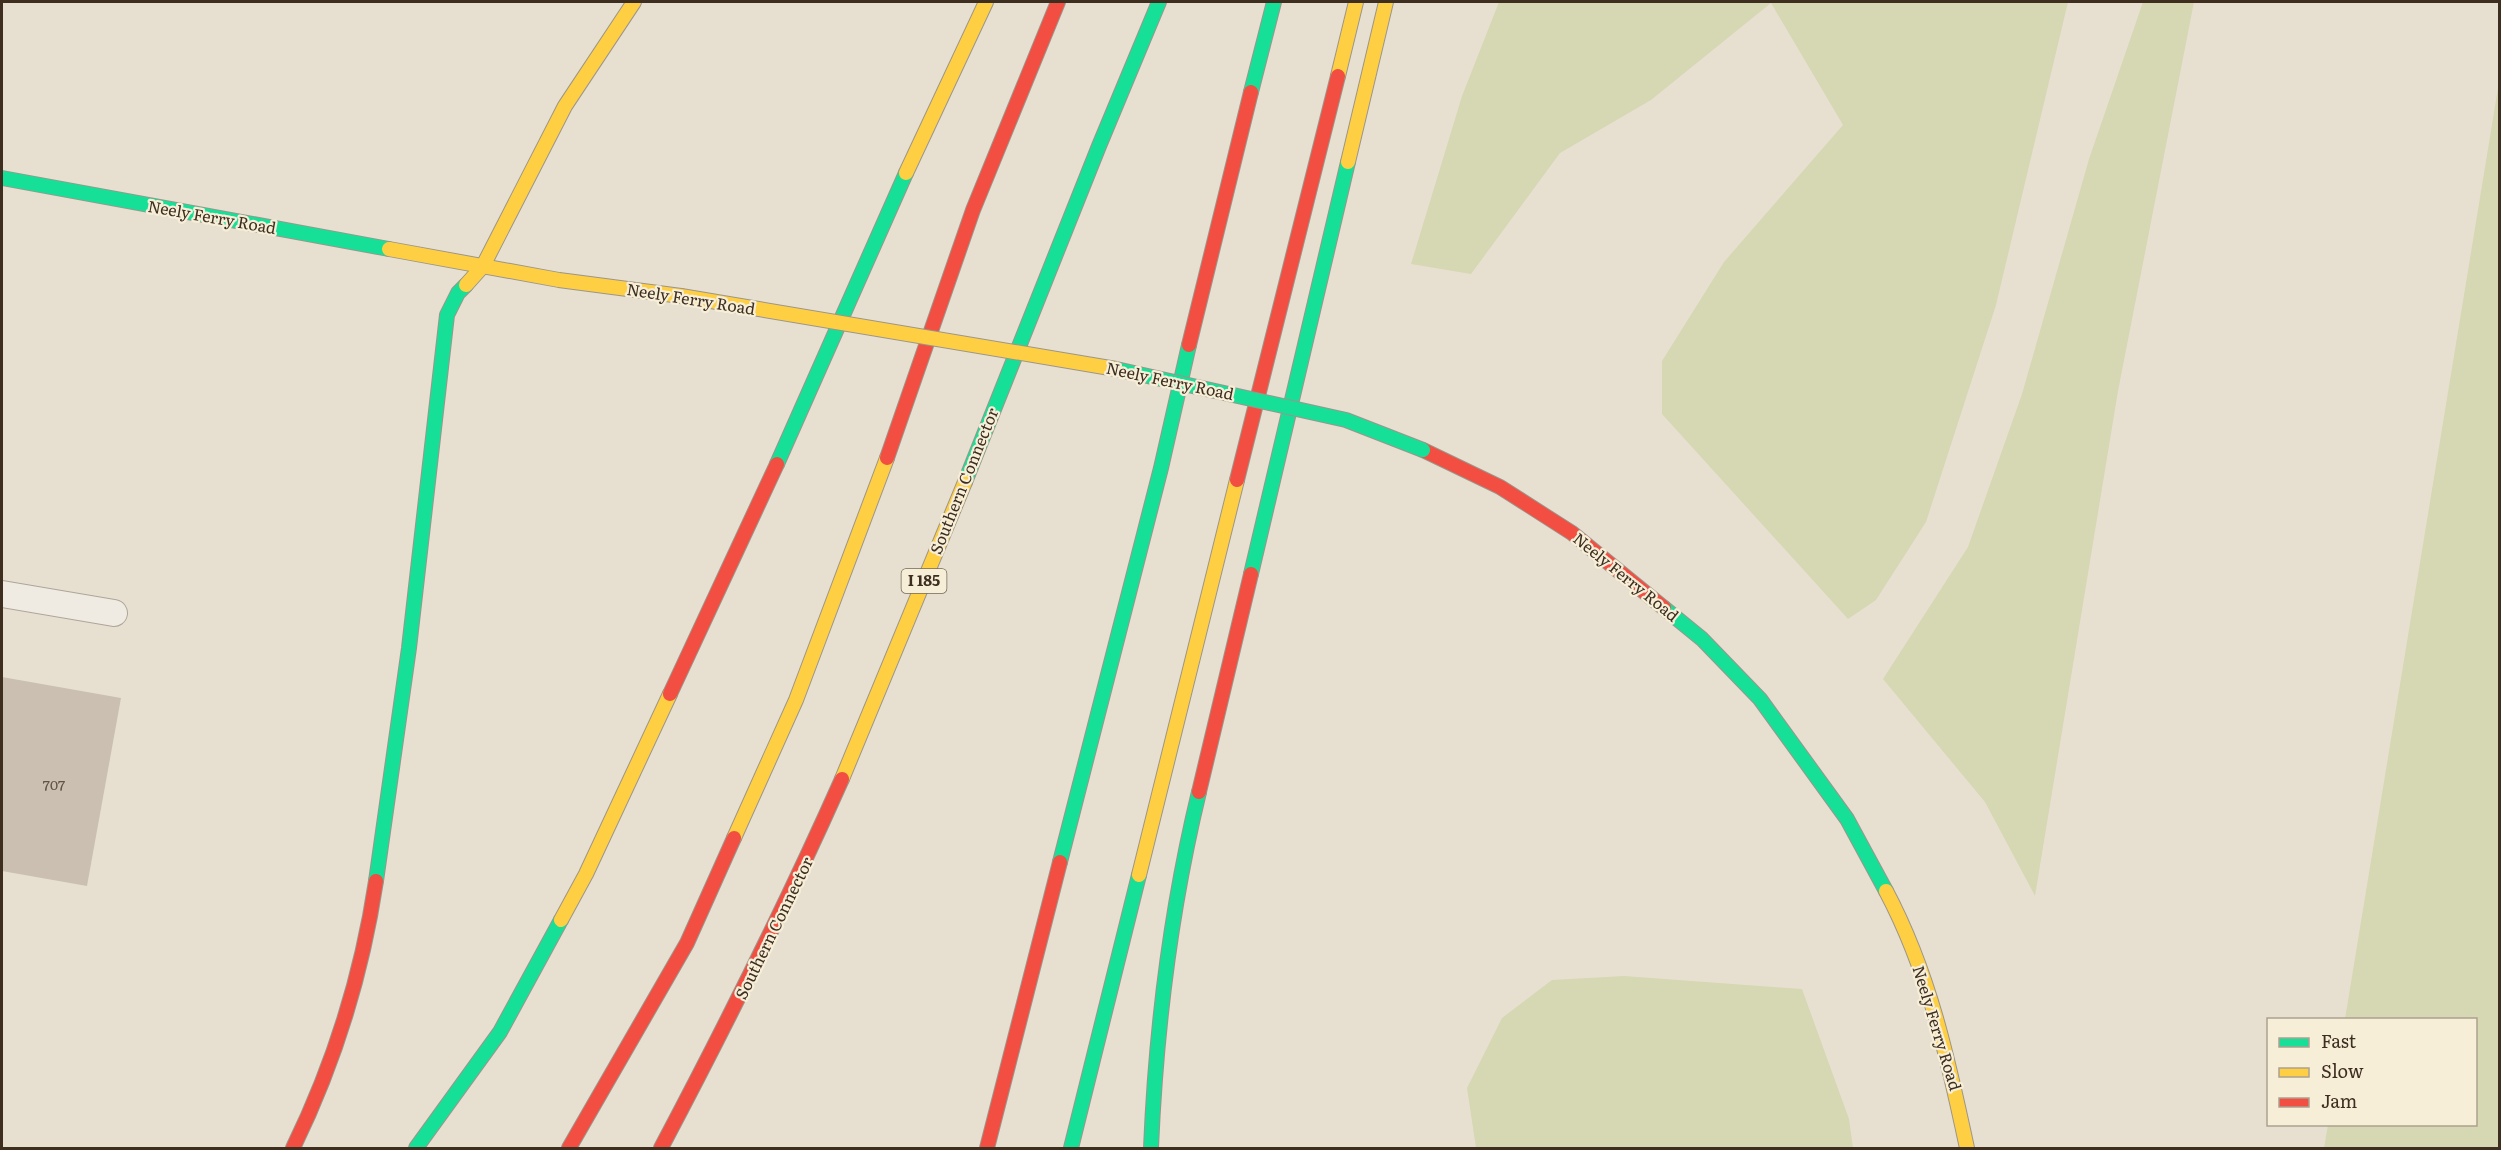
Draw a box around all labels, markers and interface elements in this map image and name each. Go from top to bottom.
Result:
street label: Neely Ferry Road [146,193,278,239]
street label: Neely Ferry Road [625,276,757,320]
street label: Neely Ferry Road [1104,355,1236,405]
street label: Southern Connector [923,404,1004,557]
street label: Neely Ferry Road [1569,526,1685,627]
road number: I 185 [902,569,946,593]
house number: 707 [43,774,65,794]
street label: Southern Connector [728,852,818,1003]
street label: Neely Ferry Road [1907,962,1968,1094]
legend [2267,1018,2477,1126]
text: Fast [2321,1027,2357,1054]
text: Slow [2321,1057,2364,1084]
text: Jam [2321,1087,2357,1114]

